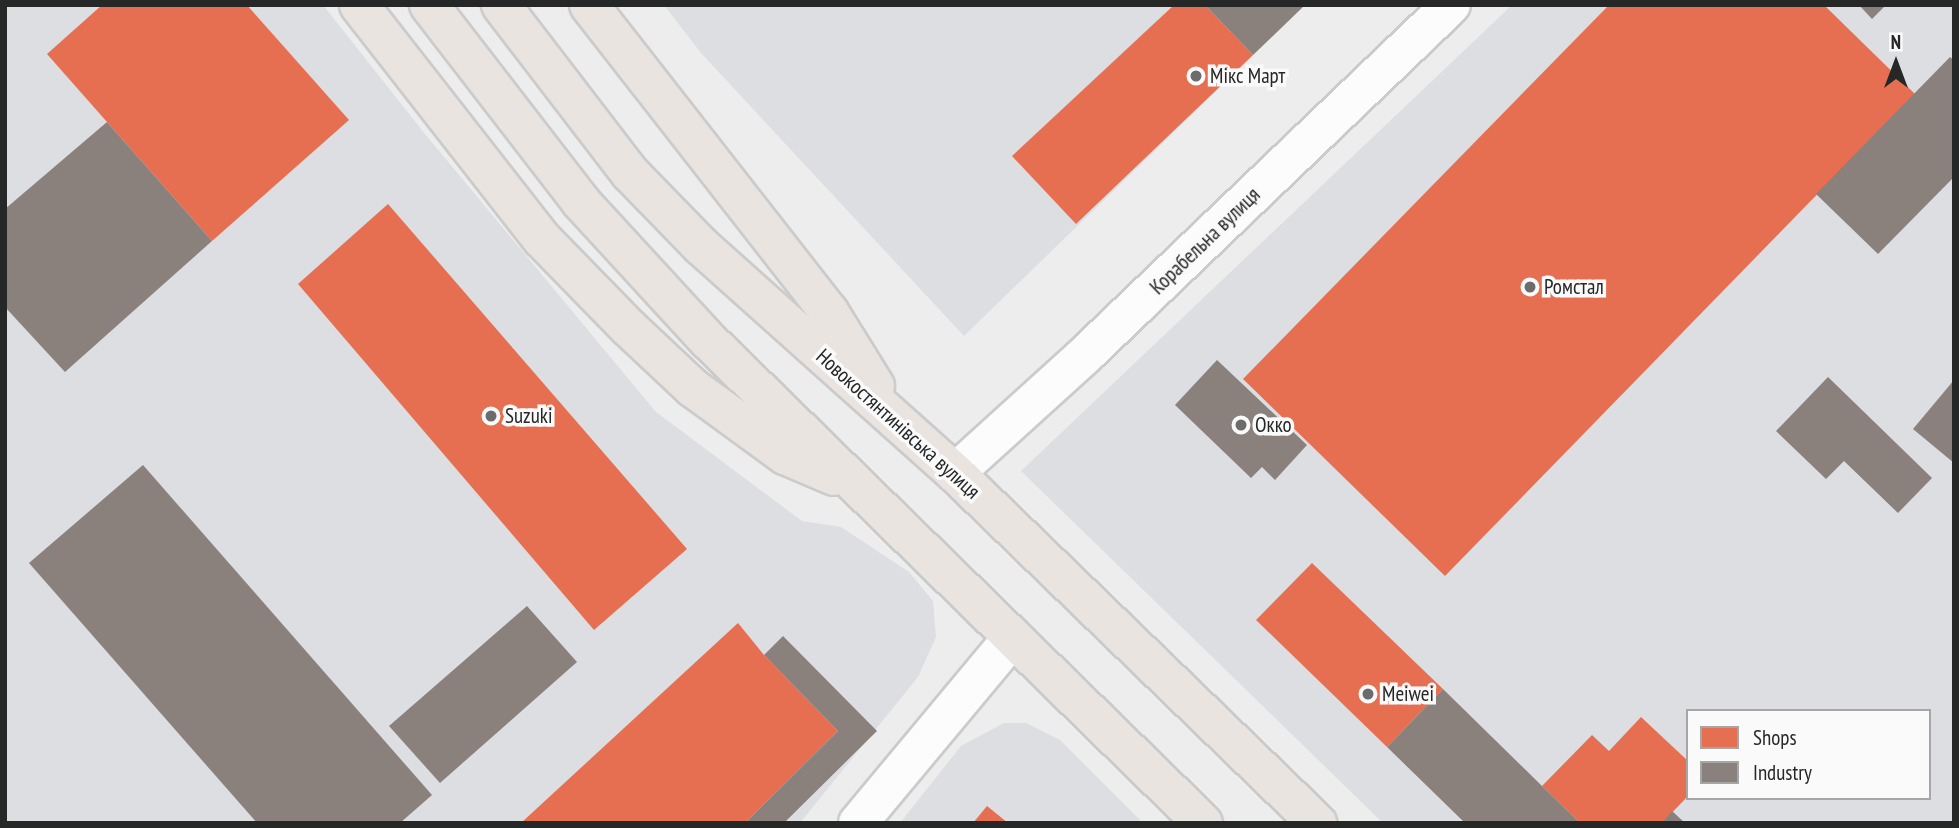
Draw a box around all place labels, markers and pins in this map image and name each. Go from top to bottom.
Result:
place label: Мікс Март [1210,63,1285,89]
marker: Мікс Март [1188,68,1204,84]
place label: Ромстал [1544,274,1604,300]
marker: Ромстал [1522,279,1538,295]
place label: Suzuki [505,403,552,429]
marker: Suzuki [483,408,499,424]
place label: Окко [1255,412,1292,438]
marker: Окко [1233,417,1249,433]
place label: Meiwei [1382,681,1434,707]
marker: Meiwei [1360,686,1376,702]

